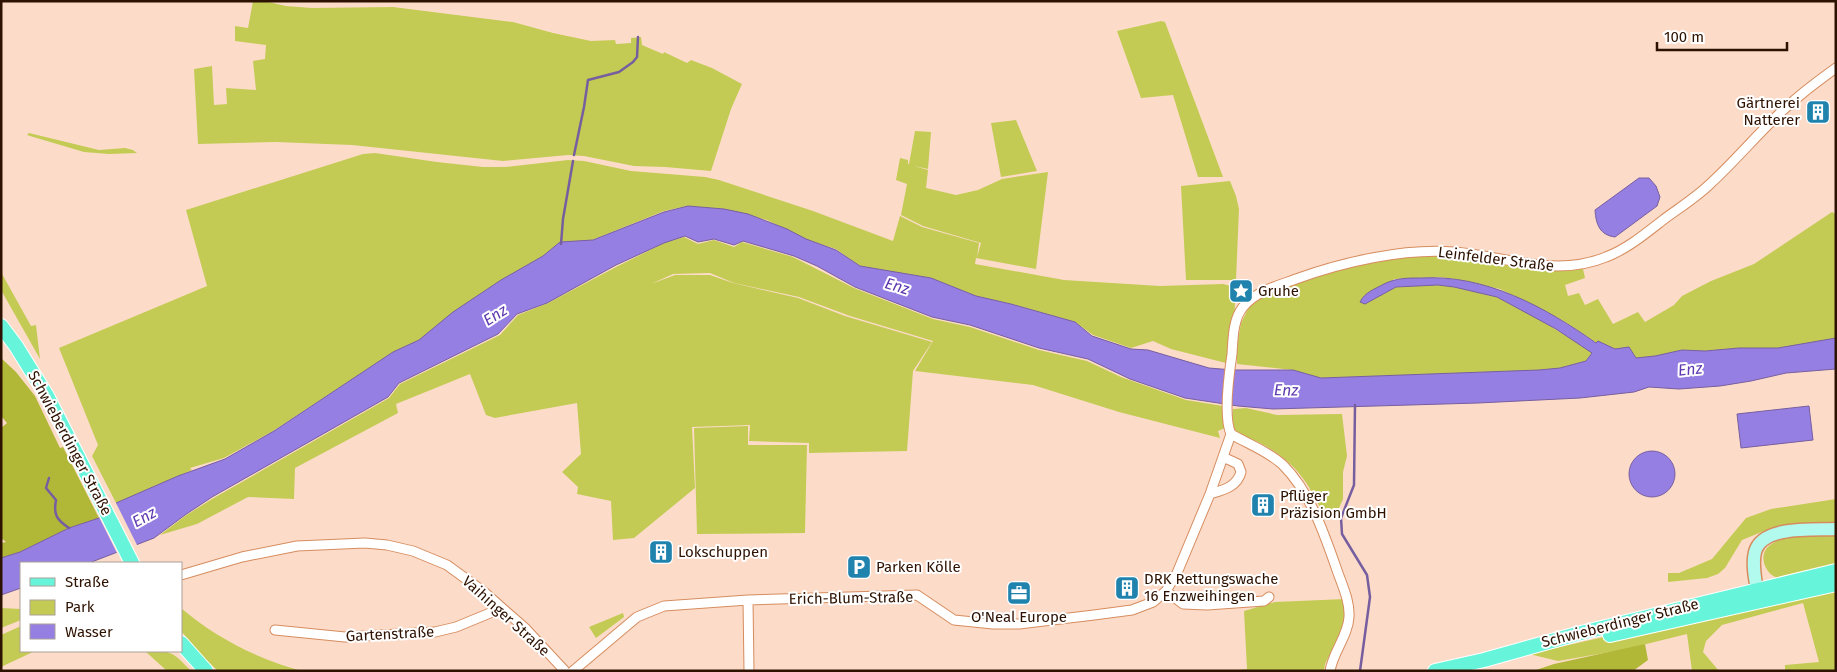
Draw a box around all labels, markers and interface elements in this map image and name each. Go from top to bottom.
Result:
scale bar [1657,20,1787,52]
text: 100 m [1664,28,1704,46]
place label: Gärtnerei Natterer [1736,94,1800,129]
building icon: Gärtnerei Natterer [1805,99,1831,125]
street label: Leinfelder Straße [1437,243,1555,275]
water label: Enz [883,273,912,299]
place icon: Gruhe [1228,278,1254,304]
place label: Gruhe [1258,282,1299,300]
water label: Enz [480,300,511,330]
water label: Enz [1677,358,1703,380]
street label: Schwieberdinger Straße [24,368,116,518]
water label: Enz [1274,380,1299,400]
place label: Pflüger Präzision GmbH [1280,487,1387,522]
building icon: Pflüger Präzision GmbH [1250,492,1276,518]
water label: Enz [129,503,159,531]
building icon: Lokschuppen [648,539,674,565]
place label: Lokschuppen [678,543,768,561]
parking icon: Parken Kölle [846,554,872,580]
place label: Parken Kölle [876,558,961,576]
legend [20,562,182,652]
place label: DRK Rettungswache 16 Enzweihingen [1144,570,1278,605]
street label: Vaihinger Straße [459,572,553,660]
text: Straße [65,573,109,591]
building icon: DRK Rettungswache 16 Enzweihingen [1114,575,1140,601]
office icon: O'Neal Europe [1006,580,1032,606]
street label: Erich-Blum-Straße [789,588,913,608]
street label: Schwieberdinger Straße [1540,595,1700,651]
text: Park [65,598,95,616]
place label: O'Neal Europe [971,608,1067,626]
text: Wasser [65,623,113,641]
street label: Gartenstraße [345,623,435,645]

